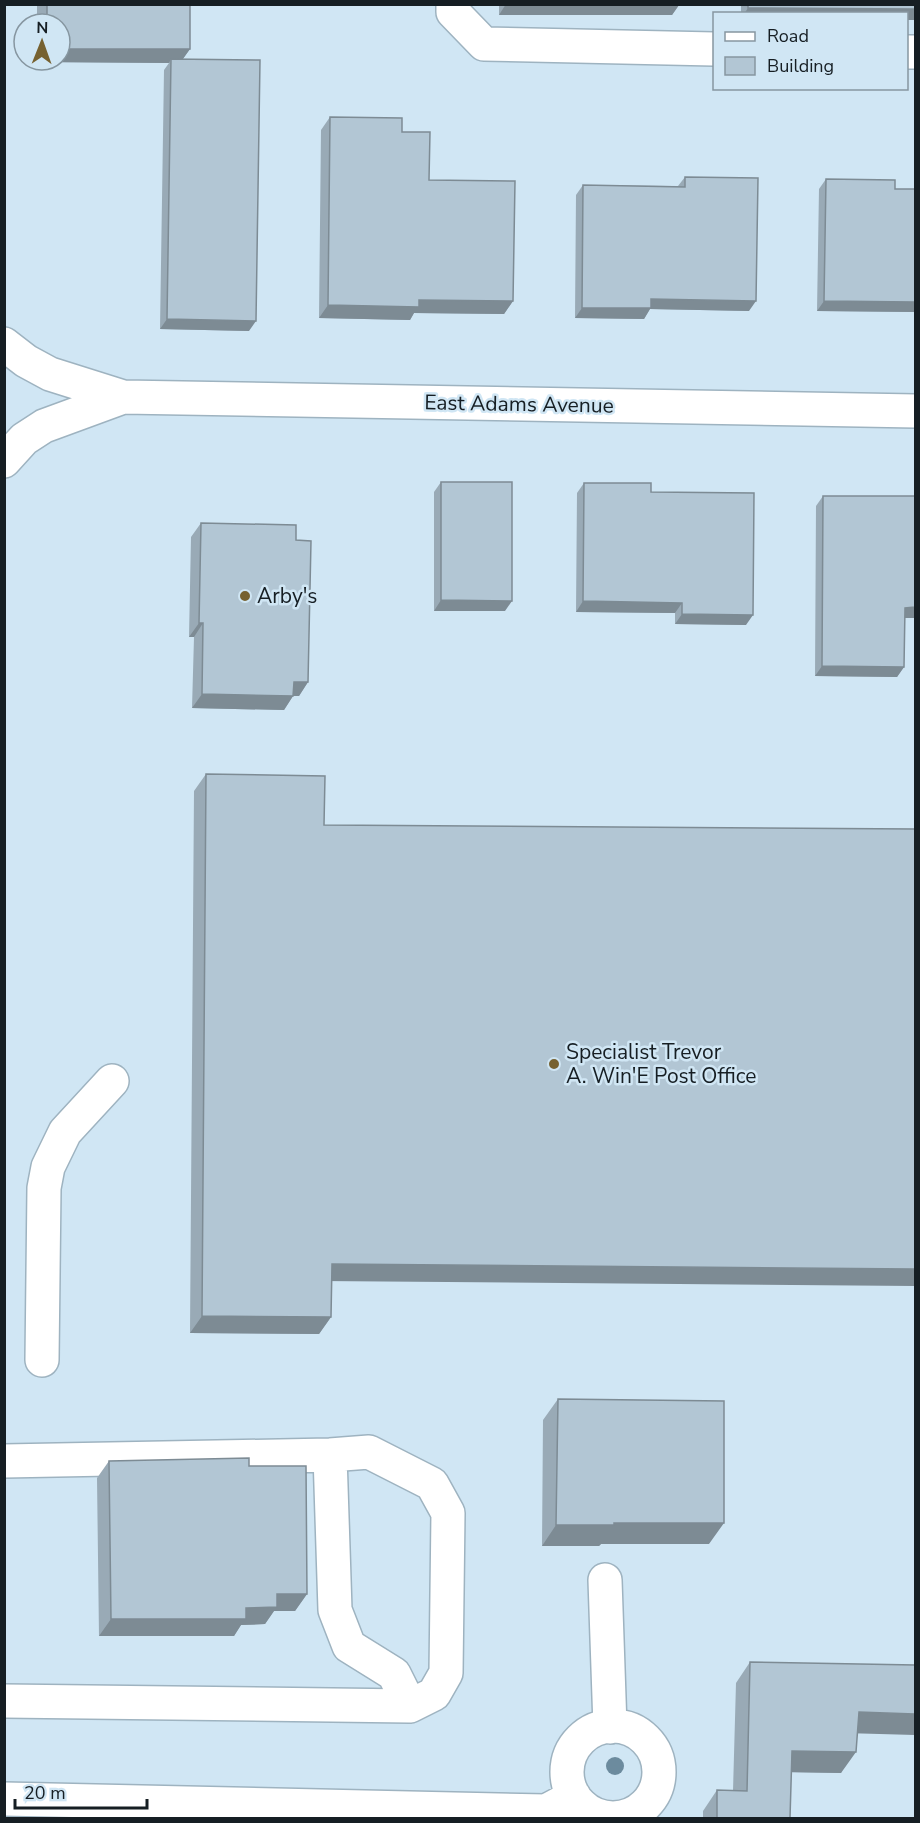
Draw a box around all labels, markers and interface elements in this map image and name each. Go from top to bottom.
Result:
north arrow [12,12,72,72]
legend [713,12,908,90]
text: N [36,17,48,39]
text: Road [767,24,809,48]
text: Building [767,54,834,78]
street label: East Adams Avenue [424,388,614,420]
place label: Arby's [257,582,317,610]
marker: Arby's [238,589,252,603]
place label: Specialist Trevor A. Win'E Post Office [566,1038,757,1090]
marker: Specialist Trevor A. Win'E Post Office [547,1057,561,1071]
scale bar [15,1772,147,1810]
text: 20 m [24,1781,66,1805]

